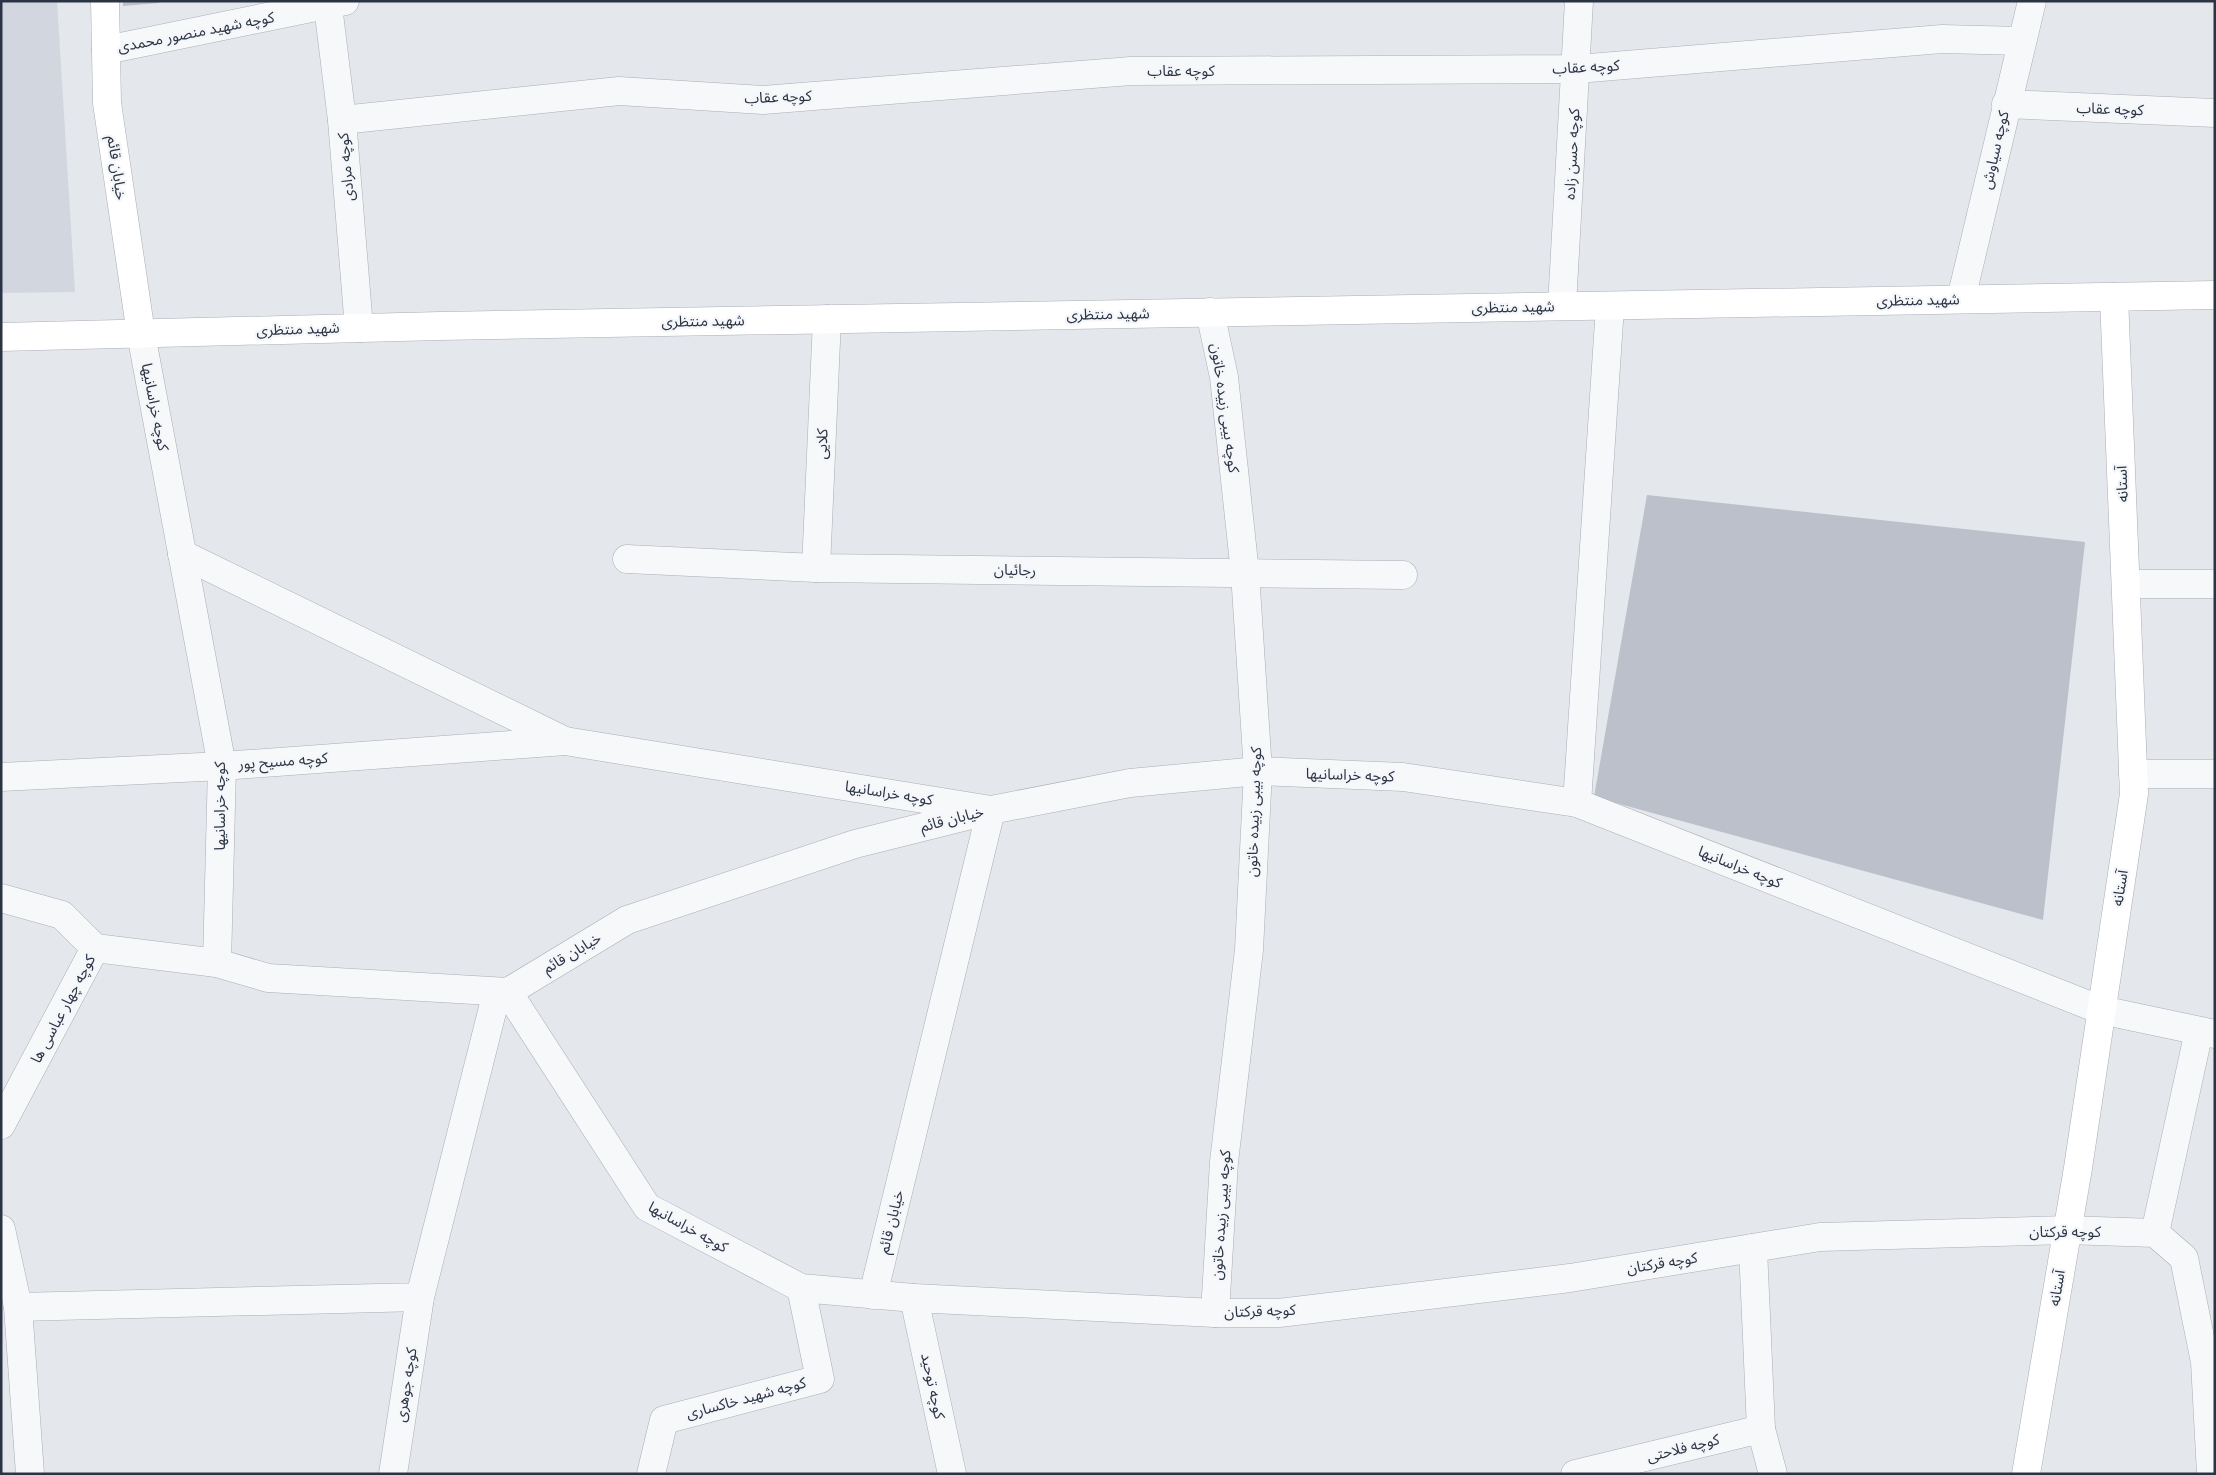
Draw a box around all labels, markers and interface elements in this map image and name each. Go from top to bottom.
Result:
street label: کوچه شهید منصور محمدی [116,8,277,57]
street label: کوچه عقاب [1552,56,1621,79]
street label: کوچه عقاب [1147,62,1216,81]
street label: کوچه عقاب [744,87,813,108]
street label: کوچه عقاب [2076,99,2145,120]
street label: کوچه حسن زاده [1561,107,1584,200]
street label: کوچه سیاوش [1977,108,2014,191]
street label: کوچه مرادی [334,131,359,202]
street label: خیابان قائم [102,135,130,202]
street label: شهید منتظری [1876,290,1960,310]
street label: شهید منتظری [1471,297,1555,317]
street label: شهید منتظری [1066,304,1150,324]
street label: شهید منتظری [661,311,745,331]
street label: شهید منتظری [256,319,340,339]
street label: کوچه بیبی زبیده خاتون [1206,342,1243,475]
street label: کوچه خراسانیها [137,362,172,453]
street label: کلایی [812,428,832,460]
street label: آستانه [2112,465,2132,503]
street label: رجائیان [994,561,1036,579]
street label: کوچه بیبی زبیده خاتون [1243,746,1266,878]
street label: کوچه مسیح پور [236,749,330,776]
street label: کوچه خراسانیها [211,761,230,850]
street label: کوچه خراسانیها [1305,764,1396,787]
street label: کوچه خراسانیها [844,777,935,810]
street label: خیابان قائم [918,802,986,838]
street label: کوچه خراسانیها [1695,842,1785,893]
street label: آستانه [2108,868,2132,907]
street label: خیابان قائم [540,929,606,979]
street label: کوچه چهار عباسی ها [27,951,100,1067]
street label: کوچه بیبی زبیده خاتون [1207,1148,1236,1281]
street label: خیابان قائم [874,1188,910,1256]
street label: کوچه خراسانبها [644,1198,732,1258]
street label: کوچه قرکتان [2029,1223,2102,1242]
street label: کوچه قرکتان [1625,1248,1700,1279]
street label: آستانه [2045,1268,2069,1307]
street label: کوچه قرکتان [1224,1301,1297,1322]
street label: کوچه جوهری [391,1346,422,1424]
street label: کوچه توحید [916,1351,949,1422]
street label: کوچه شهید خاکساری [684,1373,809,1424]
street label: کوچه فلاحتی [1645,1430,1722,1467]

